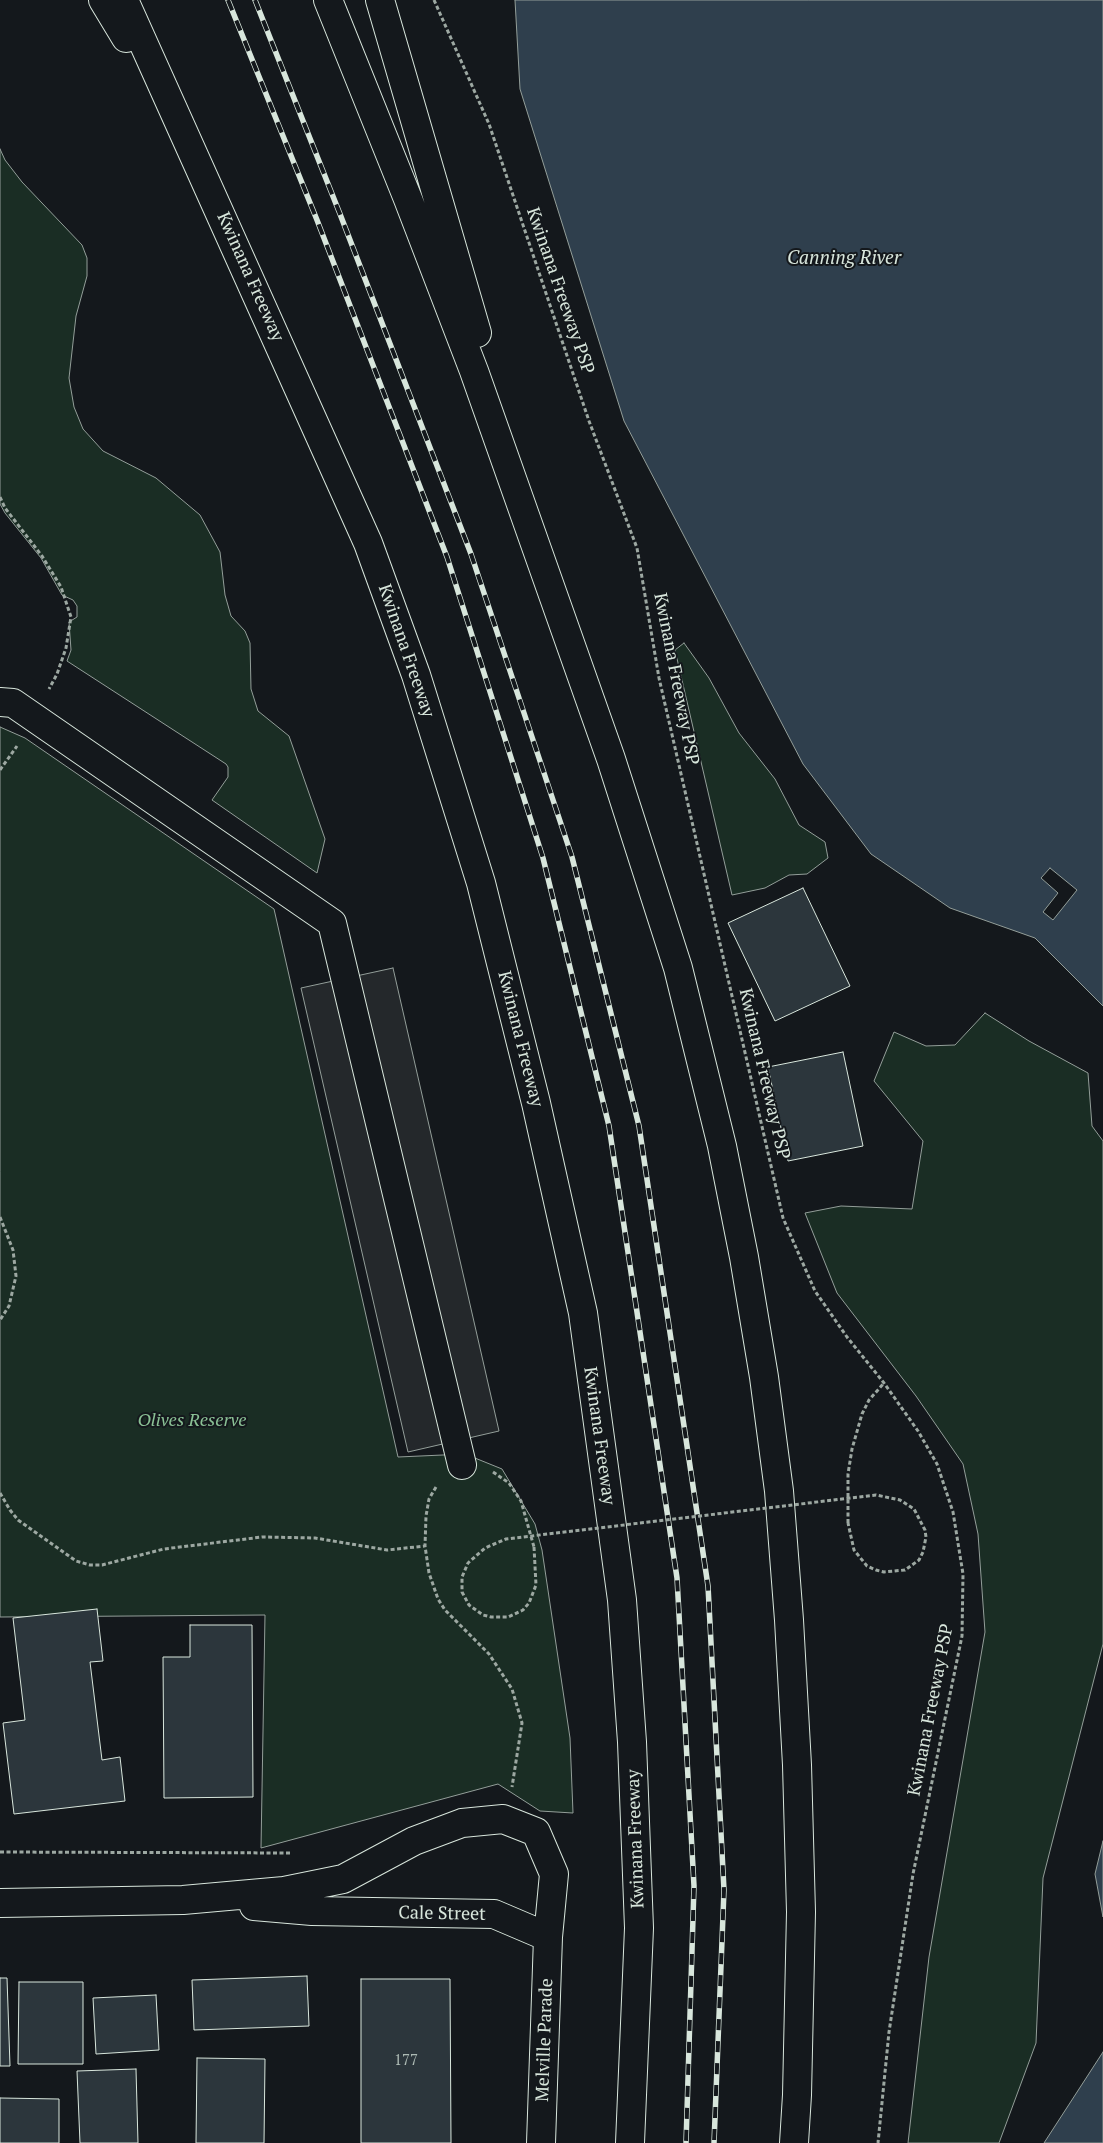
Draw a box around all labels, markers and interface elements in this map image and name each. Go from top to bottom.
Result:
street label: Kwinana Freeway PSP [521,205,599,377]
street label: Kwinana Freeway [212,209,288,345]
water label: Canning River [787,248,901,270]
street label: Kwinana Freeway [373,582,439,720]
street label: Kwinana Freeway PSP [649,591,703,767]
street label: Kwinana Freeway [493,969,547,1109]
street label: Kwinana Freeway PSP [734,986,794,1162]
street label: Kwinana Freeway [579,1366,619,1506]
park label: Olives Reserve [138,1410,246,1432]
street label: Kwinana Freeway PSP [904,1622,958,1798]
street label: Kwinana Freeway [623,1769,649,1909]
street label: Cale Street [398,1902,486,1926]
street label: Melville Parade [532,1978,558,2102]
house number: 177 [394,2052,418,2070]

